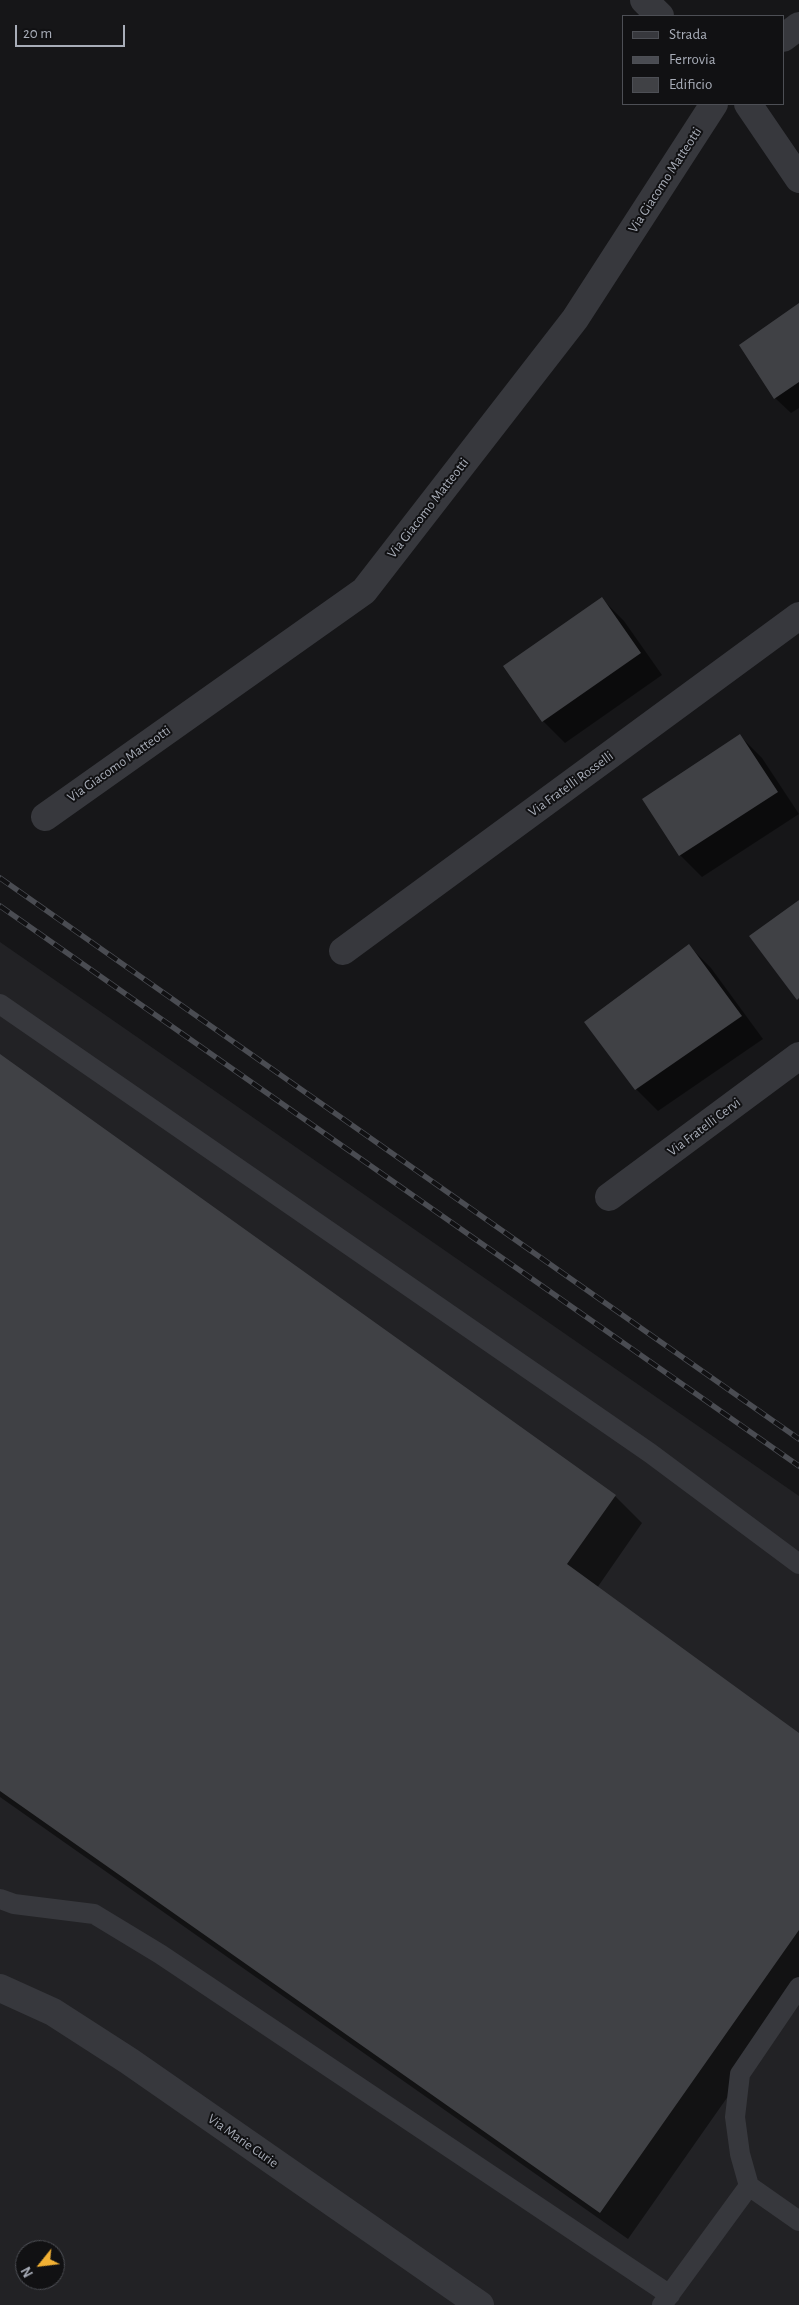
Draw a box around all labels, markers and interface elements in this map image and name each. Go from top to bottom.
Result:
scale bar [18,15,128,47]
legend [622,15,784,105]
text: 20 m [23,26,52,41]
text: Strada [669,27,707,42]
text: Ferrovia [669,52,716,67]
text: Edificio [669,77,712,92]
street label: Via Giacomo Matteotti [625,124,705,236]
street label: Via Giacomo Matteotti [384,455,472,561]
street label: Via Giacomo Matteotti [64,722,174,806]
street label: Via Fratelli Rosselli [525,748,617,820]
street label: Via Fratelli Cervi [664,1094,744,1160]
street label: Via Marie Curie [204,2110,282,2172]
north arrow [15,2240,65,2290]
text: N [19,2264,36,2279]

